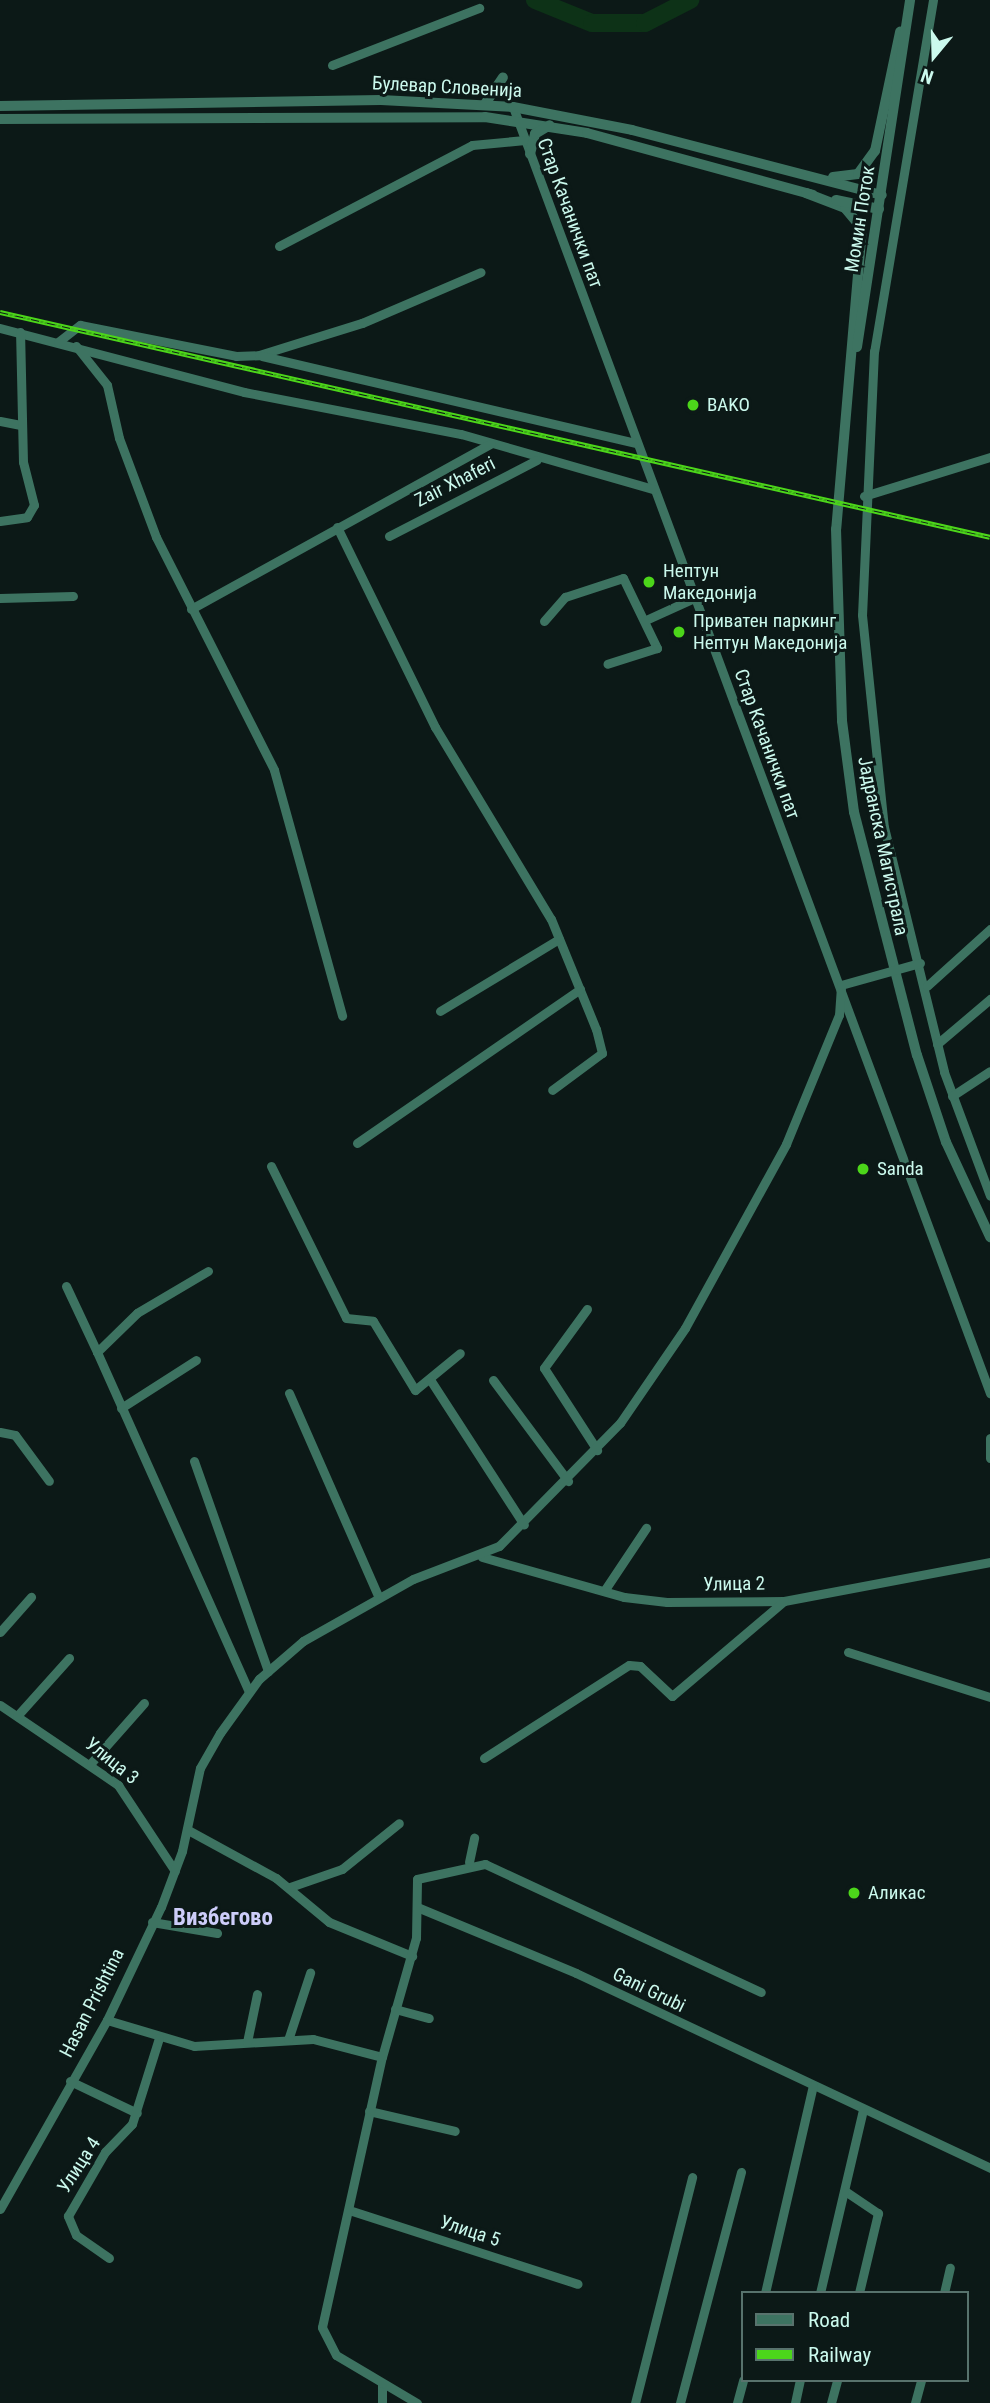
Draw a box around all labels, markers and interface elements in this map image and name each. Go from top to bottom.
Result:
north arrow [899,21,969,91]
text: N [918,64,936,89]
street label: Булевар Словенија [371,72,523,102]
street label: Стар Качанички пат [532,135,608,291]
street label: Момин Поток [840,164,880,274]
place label: BAKO [707,394,750,416]
marker: BAKO [685,397,701,413]
street label: Zair Xhaferi [411,452,499,512]
place label: Нептун Македонија [663,560,757,604]
marker: Нептун Македонија [641,574,657,590]
place label: Приватен паркинг Нептун Македонија [693,610,847,654]
marker: Приватен паркинг Нептун Македонија [671,624,687,640]
street label: Стар Качанички пат [729,666,805,822]
street label: Јадранска Магистрала [853,754,913,938]
place label: Sanda [877,1158,924,1180]
marker: Sanda [855,1161,871,1177]
street label: Улица 2 [703,1572,765,1596]
street label: Улица 3 [81,1733,143,1789]
place label: Аликас [868,1882,926,1904]
marker: Аликас [846,1885,862,1901]
district label: Визбегово [173,1904,273,1932]
street label: Hasan Prishtina [55,1945,129,2061]
street label: Gani Grubi [609,1963,689,2017]
street label: Улица 4 [53,2133,105,2197]
street label: Улица 5 [437,2211,503,2251]
legend [741,2291,969,2382]
text: Road [808,2308,850,2332]
text: Railway [808,2343,871,2367]

